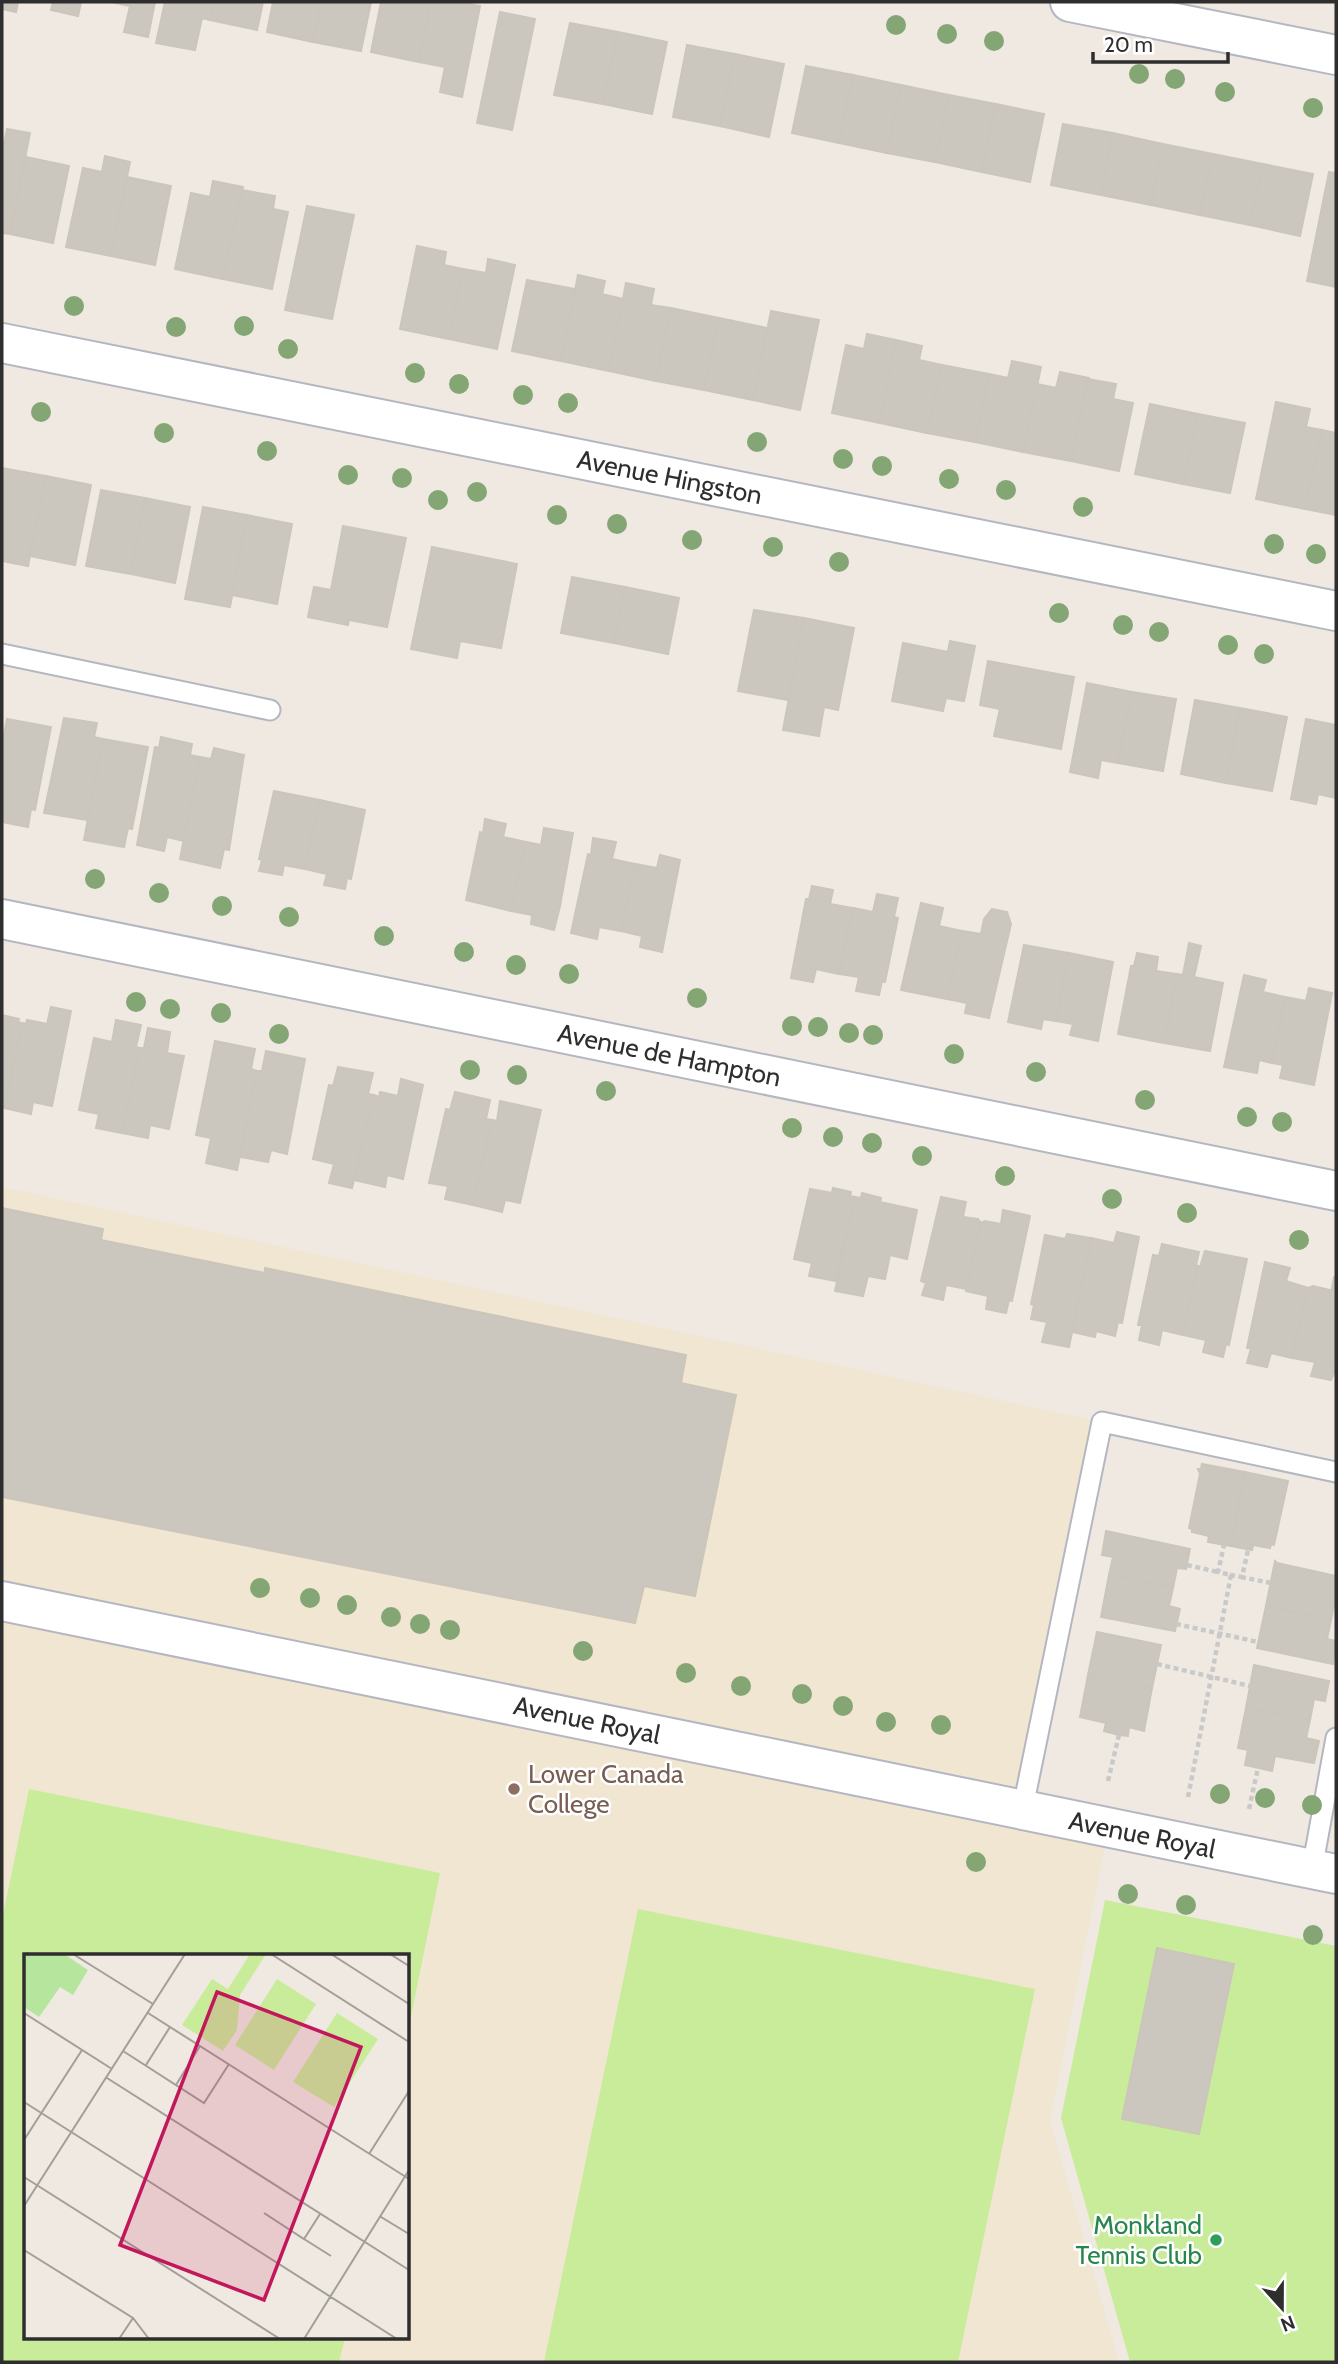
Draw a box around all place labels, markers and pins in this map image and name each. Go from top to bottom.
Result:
place label: Lower Canada College [528,1758,684,1820]
marker: Lower Canada College [506,1781,522,1797]
place label: Monkland Tennis Club [1075,2209,1202,2271]
marker: Monkland Tennis Club [1208,2232,1224,2248]

